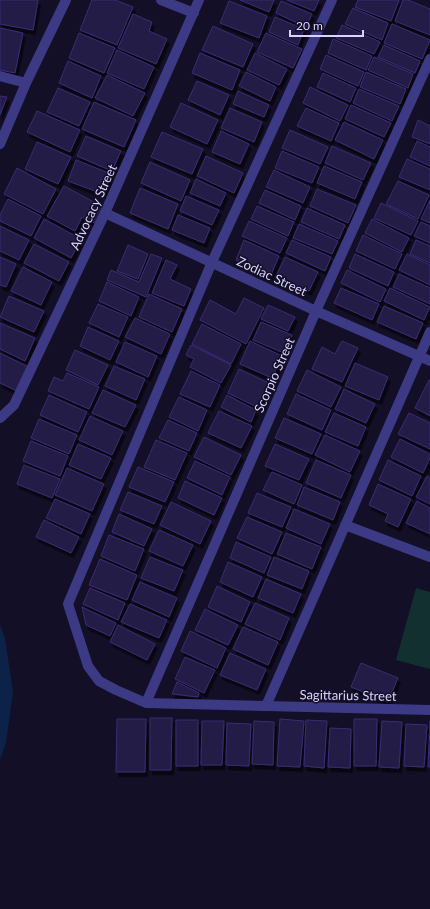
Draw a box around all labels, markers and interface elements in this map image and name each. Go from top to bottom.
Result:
scale bar [290,12,363,38]
text: 20 m [296,18,323,33]
street label: Advocacy Street [66,161,120,252]
street label: Zodiac Street [234,253,310,299]
street label: Scorpio Street [250,335,298,415]
street label: Sagittarius Street [299,686,397,704]

